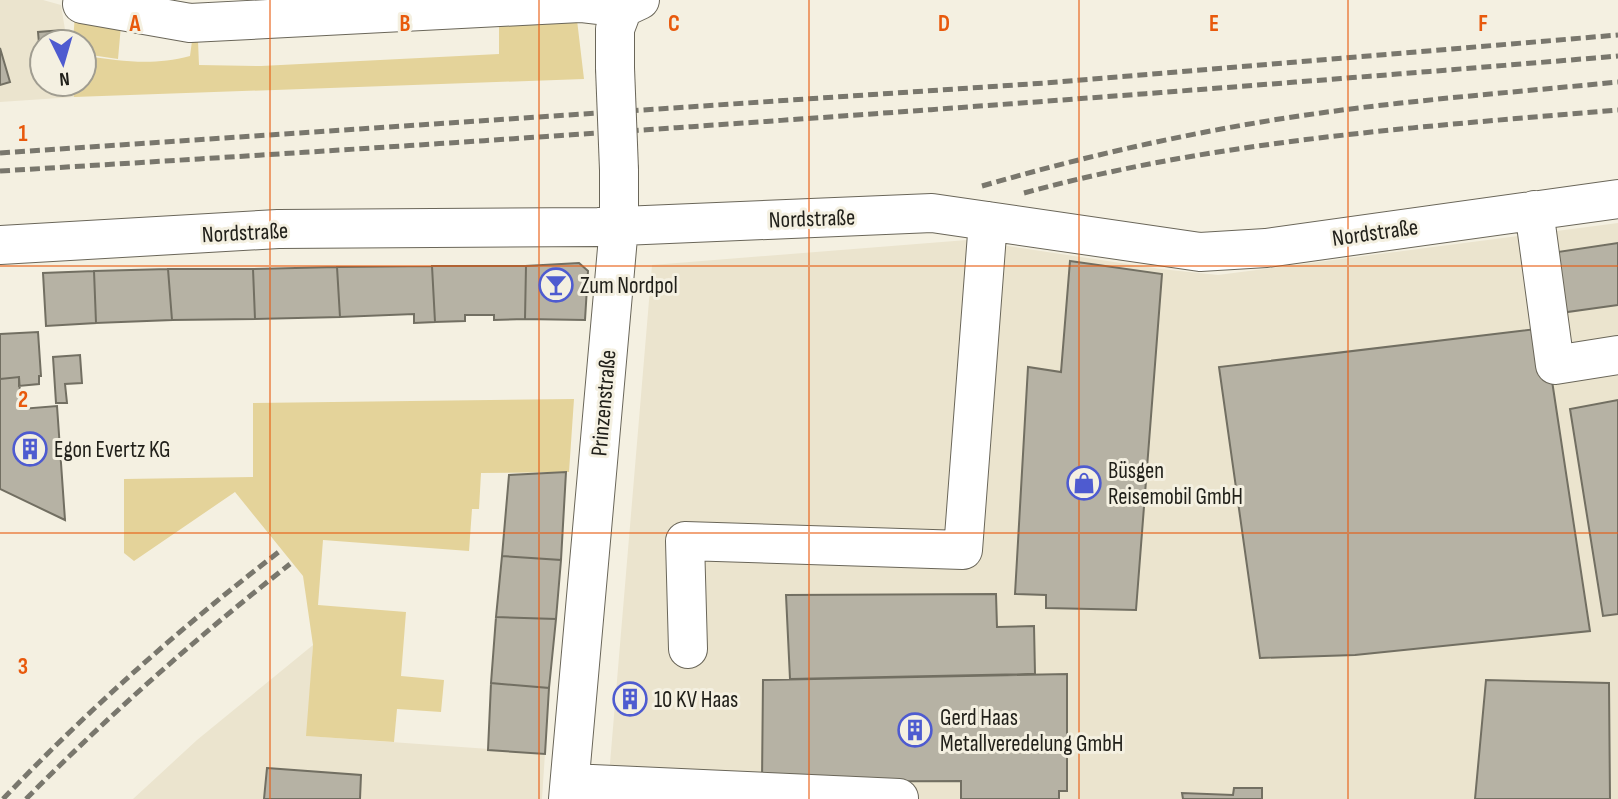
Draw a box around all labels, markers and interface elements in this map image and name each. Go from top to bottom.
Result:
text: A [129,10,142,38]
text: B [400,10,411,38]
text: C [668,10,680,38]
text: D [938,10,950,38]
text: E [1209,10,1219,38]
text: F [1478,10,1488,38]
north arrow [28,28,98,98]
text: N [58,67,70,90]
text: 1 [18,120,28,148]
street label: Nordstraße [768,204,856,234]
street label: Nordstraße [1330,213,1420,253]
street label: Nordstraße [201,217,289,249]
bar icon: Zum Nordpol [537,266,575,304]
place label: Zum Nordpol [580,272,678,300]
street label: Prinzenstraße [585,349,623,457]
text: 2 [18,386,28,414]
building icon: Egon Evertz KG [11,430,49,468]
place label: Egon Evertz KG [54,436,171,464]
place label: Büsgen Reisemobil GmbH [1108,457,1243,511]
shop icon: Büsgen Reisemobil GmbH [1065,464,1103,502]
text: 3 [18,653,28,681]
building icon: 10 KV Haas [611,680,649,718]
place label: 10 KV Haas [654,686,738,714]
place label: Gerd Haas Metallveredelung GmbH [940,704,1124,758]
building icon: Gerd Haas Metallveredelung GmbH [896,711,934,749]

